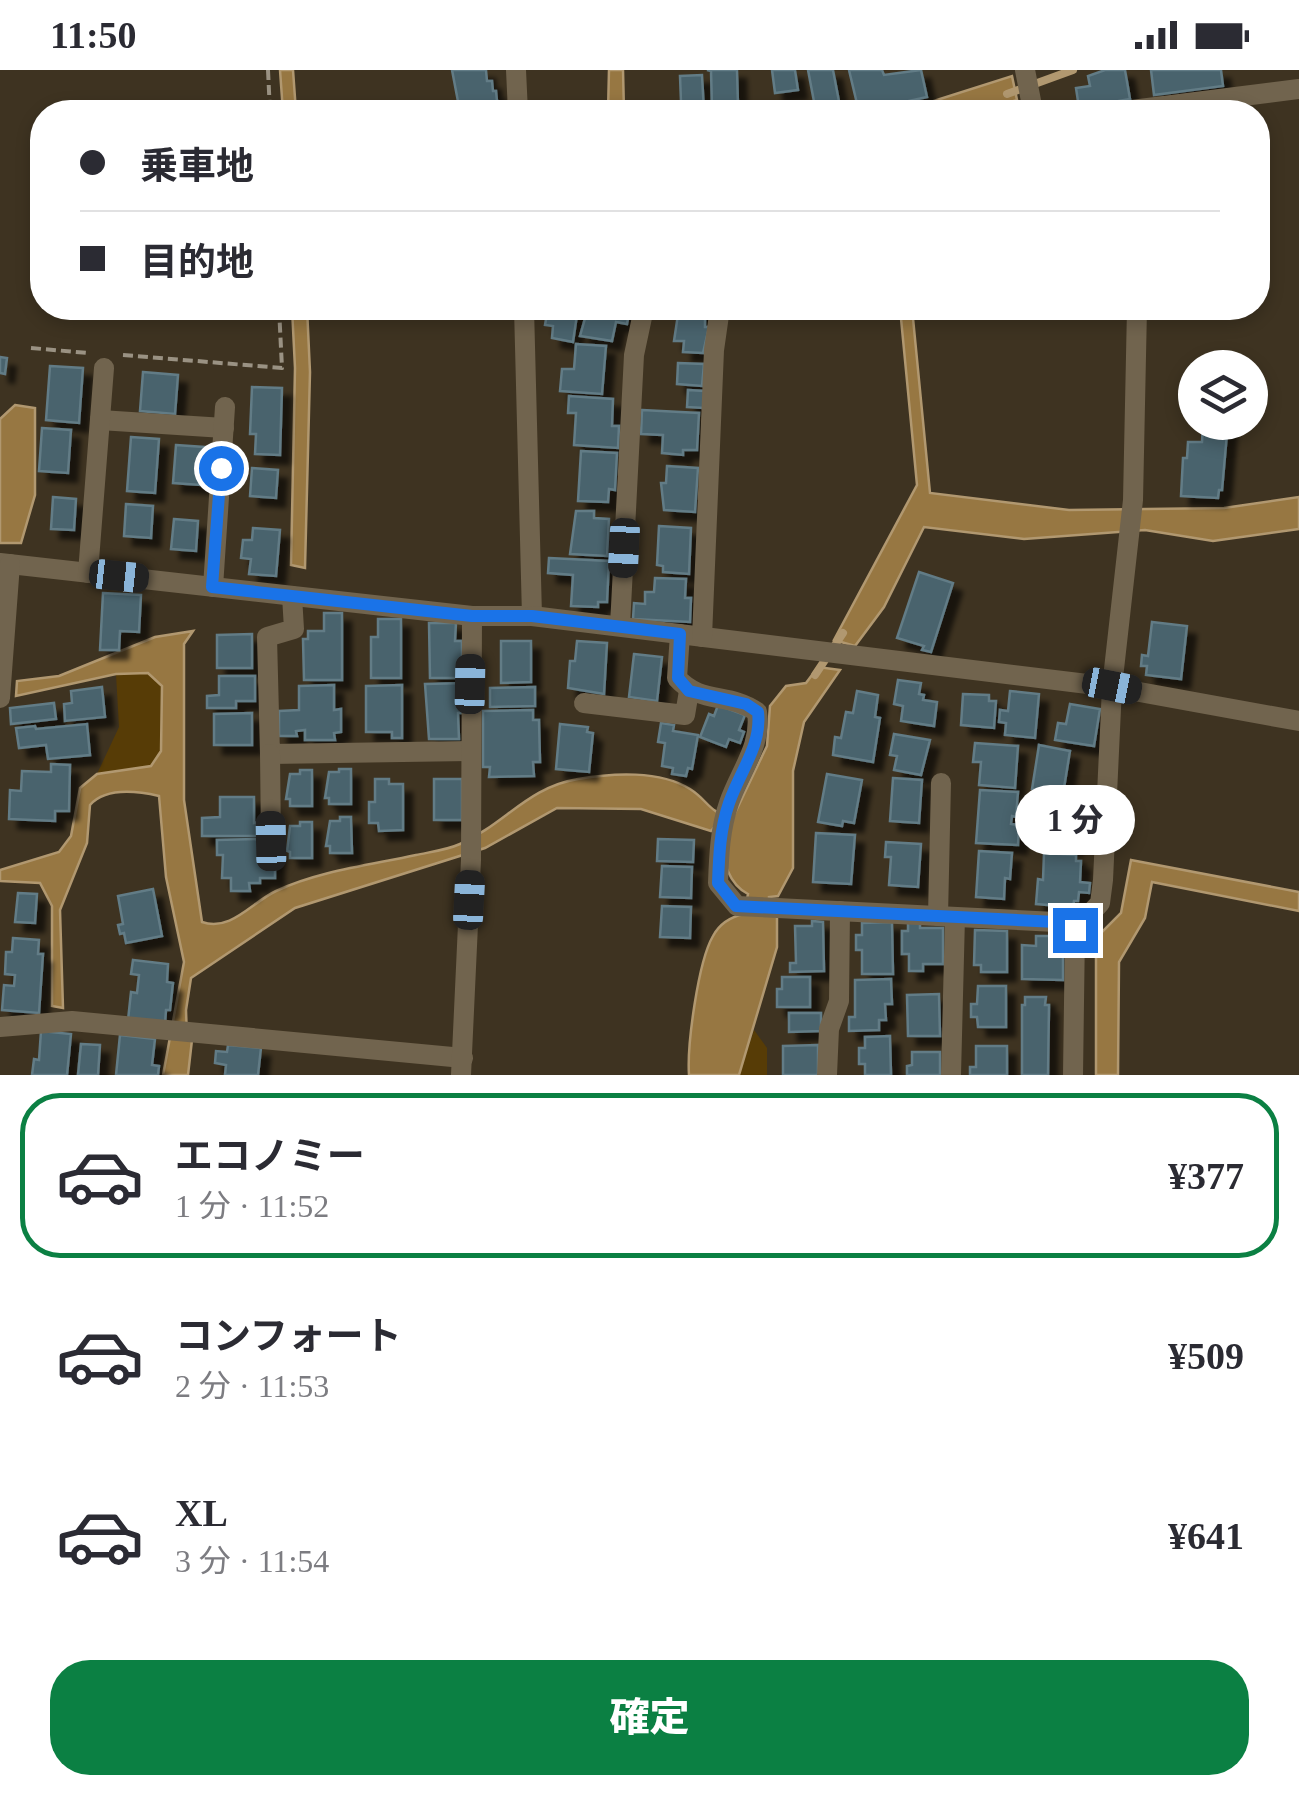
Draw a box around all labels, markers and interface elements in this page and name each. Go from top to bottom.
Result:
text: 11:50 [50,14,137,56]
text: 乗車地 [140,145,254,187]
text: 目的地 [140,241,254,283]
map controls [1178,350,1268,440]
button: layers [1178,350,1268,440]
route start [199,446,244,491]
car [607,517,641,579]
car [88,558,150,594]
car [454,654,486,714]
car [1080,666,1144,706]
callout: 1 分 [1015,785,1135,855]
text: 1 分 [1047,802,1103,838]
car [255,811,287,871]
car [452,869,486,931]
route end [1053,908,1098,953]
icon: car [55,1131,145,1221]
text: エコノミー [175,1135,365,1177]
text: ¥377 [1168,1155,1244,1197]
text: 1 分 · 11:52 [175,1188,329,1224]
icon: car [55,1311,145,1401]
text: コンフォート [175,1315,402,1357]
text: ¥509 [1168,1335,1244,1377]
text: 2 分 · 11:53 [175,1368,329,1404]
icon: car [55,1491,145,1581]
text: XL [175,1492,228,1534]
text: ¥641 [1168,1515,1244,1557]
text: 3 分 · 11:54 [175,1543,329,1579]
button: 確定 [50,1660,1249,1775]

